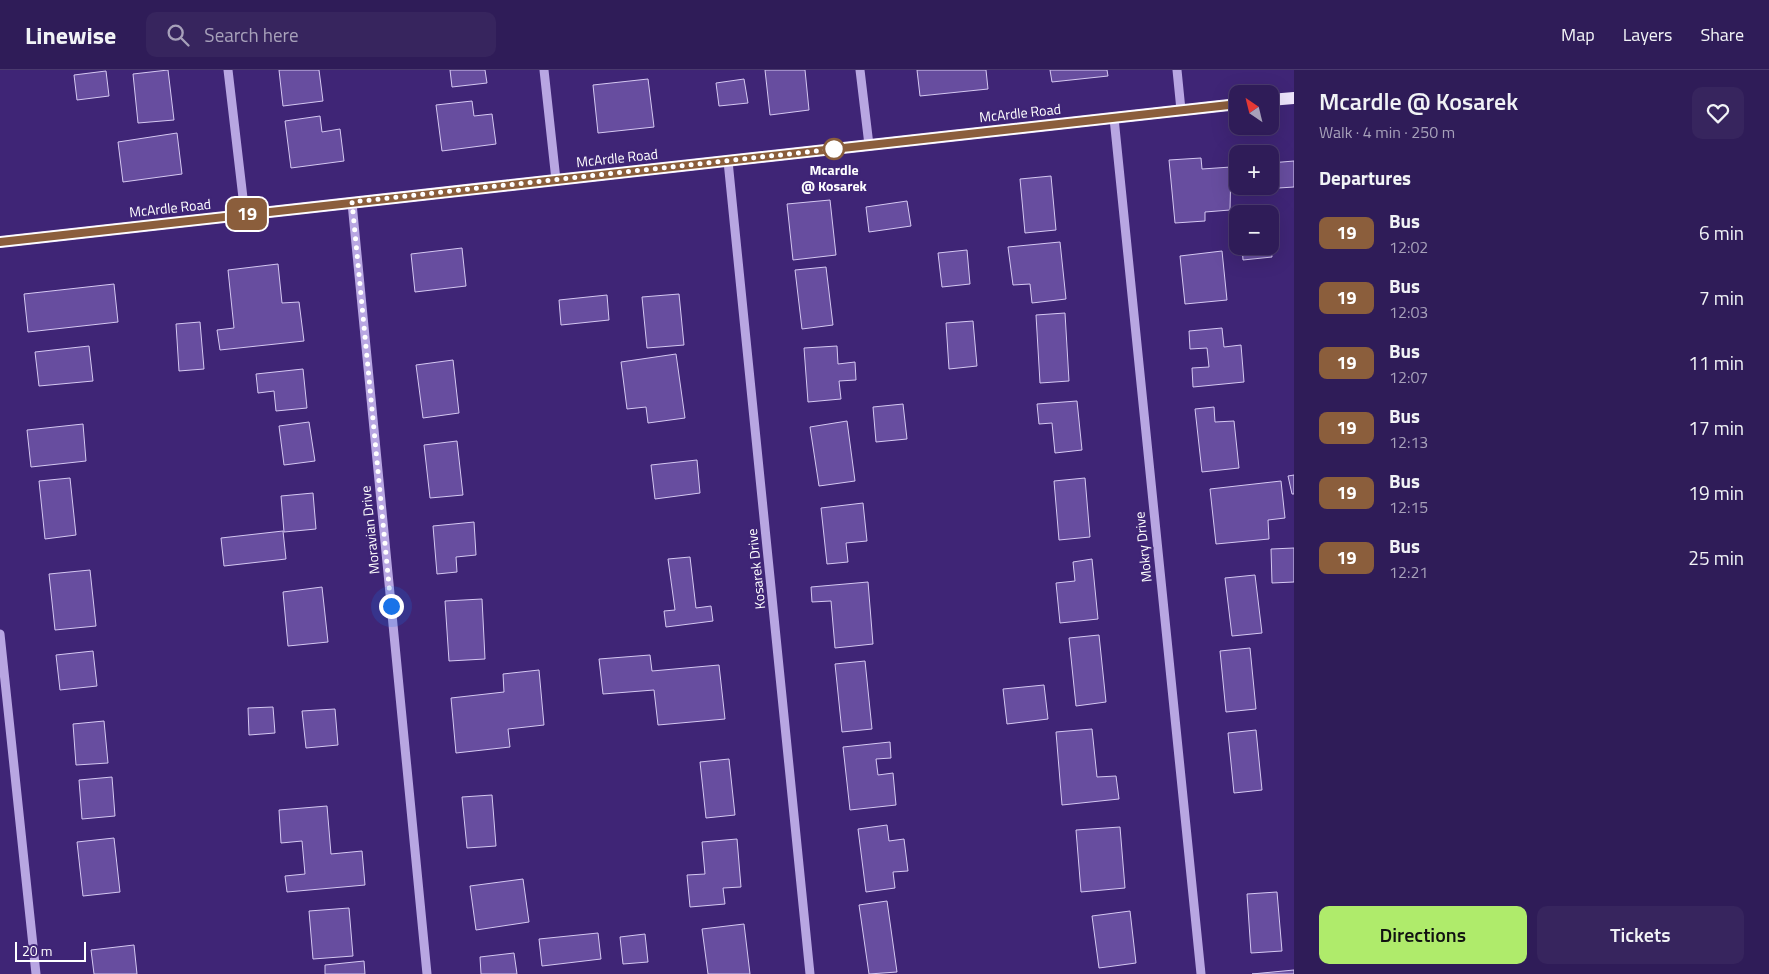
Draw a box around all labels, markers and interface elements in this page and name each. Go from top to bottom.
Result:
search box [146,12,496,57]
text: Linewise [25,17,116,53]
text: Search here [204,20,299,49]
icon: search [164,21,192,49]
text: Map [1561,21,1595,48]
text: Layers [1623,21,1672,48]
text: Share [1700,21,1744,48]
text: Mcardle @ Kosarek [1319,83,1518,119]
north arrow [1229,85,1279,135]
map controls [1229,85,1279,255]
button: heart [1692,87,1744,139]
street label: McArdle Road [978,98,1062,127]
text: Walk · 4 min · 250 m [1319,120,1455,144]
marker: Mcardle @ Kosarek [823,138,845,160]
street label: McArdle Road [575,143,659,172]
button: + [1229,145,1279,195]
place label: Mcardle @ Kosarek [801,159,868,196]
text: Departures [1319,163,1411,192]
street label: McArdle Road [128,193,212,222]
line badge: 19 [224,198,270,230]
text: 19 [237,200,257,227]
button: − [1229,205,1279,255]
text: Bus [1389,206,1420,235]
text: 6 min [1699,218,1744,247]
text: 19 [1336,219,1357,246]
text: 12:02 [1389,235,1428,259]
text: Bus [1389,271,1420,300]
text: 7 min [1699,283,1744,312]
text: 19 [1336,284,1357,311]
text: 12:03 [1389,300,1428,324]
text: Bus [1389,336,1420,365]
text: 11 min [1688,348,1744,377]
text: 19 [1336,349,1357,376]
text: 12:07 [1389,365,1428,389]
text: Bus [1389,401,1420,430]
text: 17 min [1688,413,1744,442]
text: 19 [1336,414,1357,441]
text: 12:13 [1389,430,1428,454]
text: Bus [1389,466,1420,495]
text: 19 min [1688,478,1744,507]
text: 19 [1336,479,1357,506]
street label: Moravian Drive [354,485,385,575]
text: 12:15 [1389,495,1428,519]
street label: Mokry Drive [1128,511,1157,584]
street label: Kosarek Drive [741,528,770,610]
text: Bus [1389,531,1420,560]
text: 25 min [1688,543,1744,572]
text: 19 [1336,544,1357,571]
text: 12:21 [1389,560,1428,584]
your location [379,594,404,619]
button: Directions [1319,906,1527,964]
button: Tickets [1537,906,1744,964]
scale bar [15,939,86,962]
text: 20 m [22,940,52,961]

